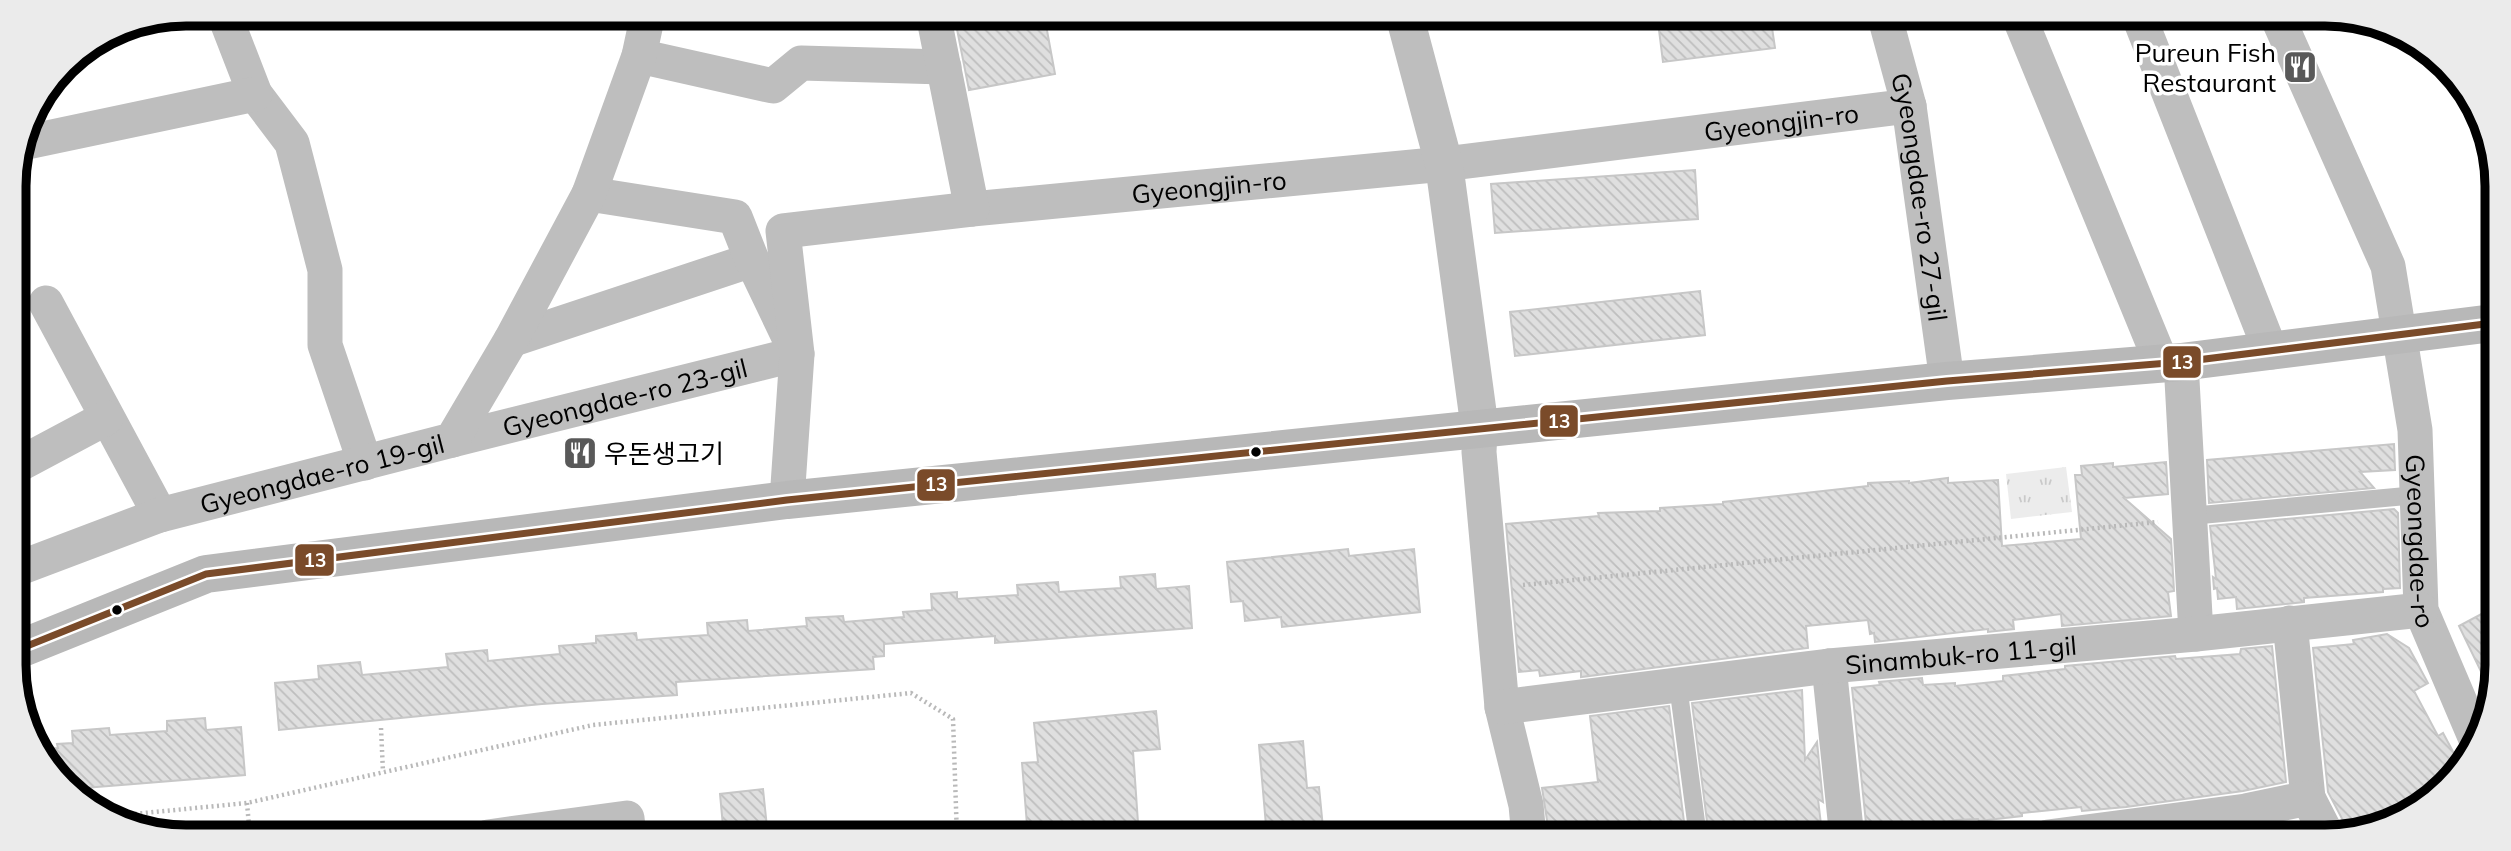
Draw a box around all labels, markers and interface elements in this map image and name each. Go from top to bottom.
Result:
place label: Pureun Fish Restaurant [2135,36,2276,99]
restaurant icon: Pureun Fish Restaurant [2281,48,2319,86]
street label: Gyeongdae-ro 27-gil [1884,69,1955,323]
street label: Gyeongjin-ro [1702,96,1860,148]
street label: Gyeongjin-ro [1130,163,1288,210]
line badge: 13 [2162,345,2202,379]
text: 13 [2171,350,2193,374]
street label: Gyeongdae-ro 23-gil [499,351,751,443]
line badge: 13 [1539,404,1579,438]
text: 13 [1548,409,1570,433]
street label: Gyeongdae-ro 19-gil [196,426,448,521]
restaurant icon: 우돈생고기 [561,434,599,472]
place label: 우돈생고기 [604,437,724,470]
unlabelled marker [1249,445,1263,459]
street label: Gyeongdae-ro [2399,454,2443,633]
line badge: 13 [916,468,956,502]
text: 13 [925,472,947,496]
line badge: 13 [294,543,335,577]
text: 13 [304,548,326,572]
unlabelled marker [110,603,124,617]
street label: Sinambuk-ro 11-gil [1844,628,2078,681]

